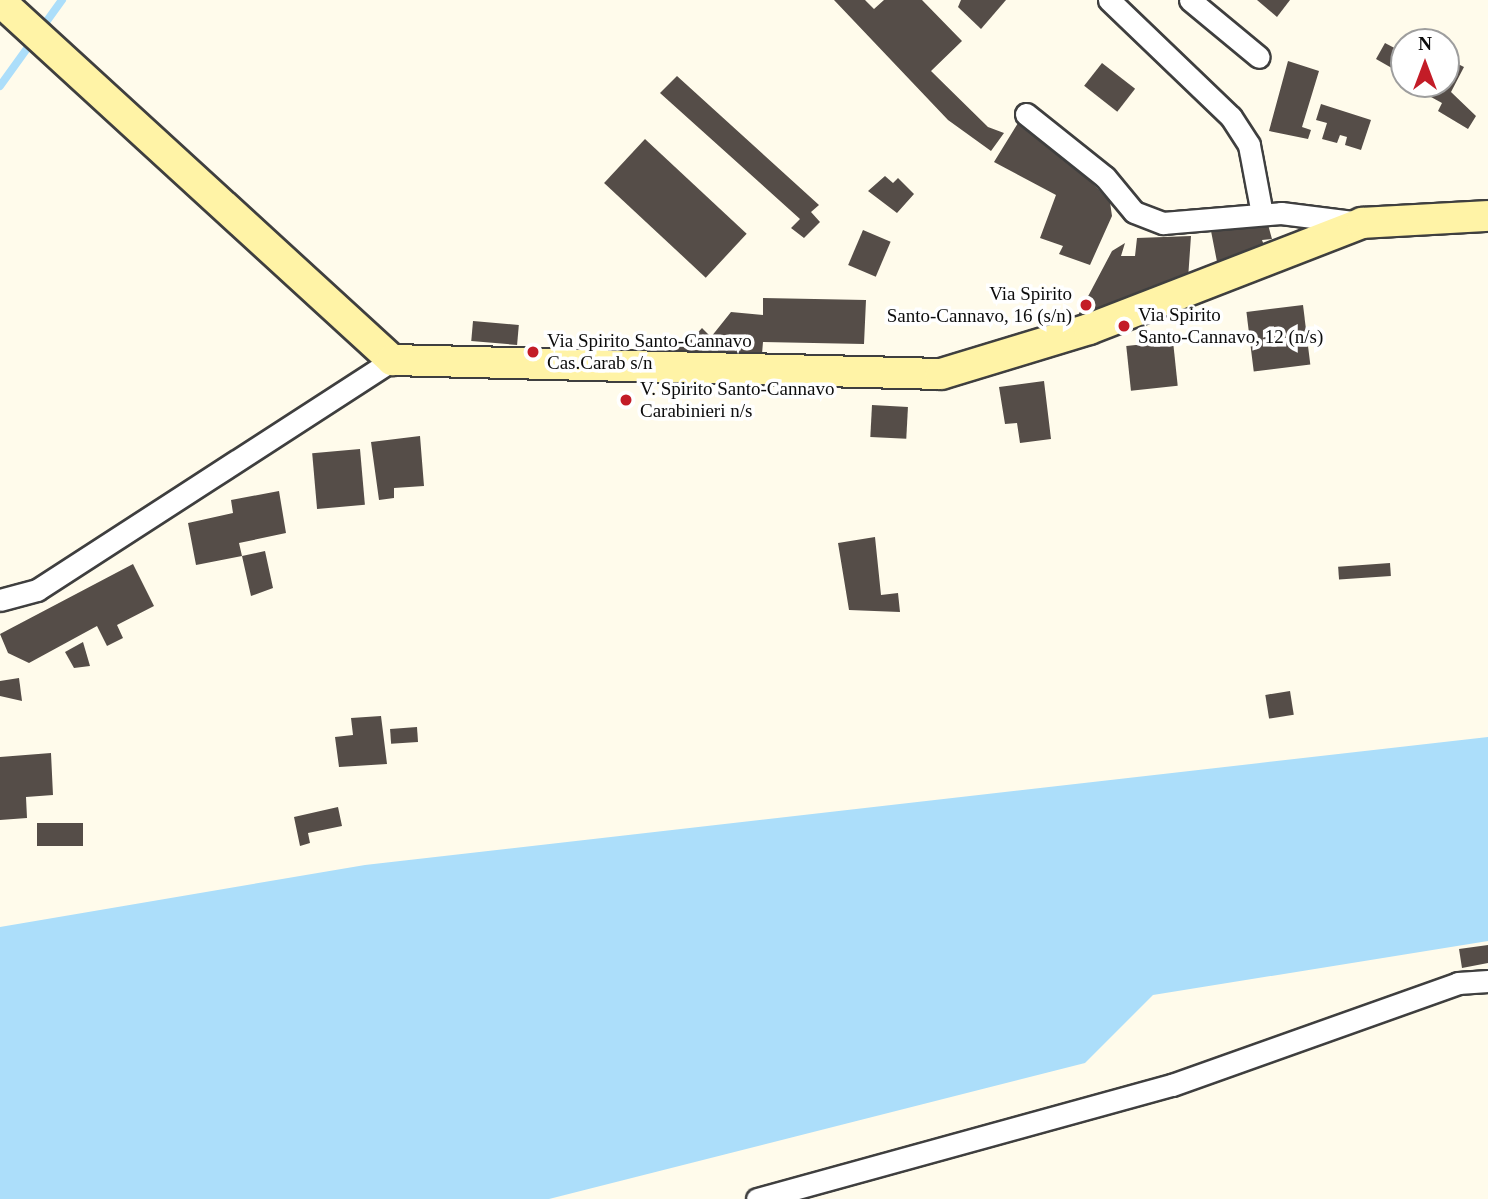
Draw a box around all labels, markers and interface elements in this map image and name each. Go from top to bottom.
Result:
north arrow [1390,28,1460,98]
text: N [1418,33,1432,54]
place label: Via Spirito Santo-Cannavo, 16 (s/n) [887,283,1072,327]
marker: Via Spirito Santo-Cannavo, 16 (s/n) [1078,297,1094,313]
place label: Via Spirito Santo-Cannavo, 12 (n/s) [1138,304,1323,348]
marker: Via Spirito Santo-Cannavo, 12 (n/s) [1116,318,1132,334]
place label: Via Spirito Santo-Cannavo Cas.Carab s/n [547,330,752,374]
marker: Via Spirito Santo-Cannavo Cas.Carab s/n [525,344,541,360]
place label: V. Spirito Santo-Cannavo Carabinieri n/s [640,378,834,422]
marker: V. Spirito Santo-Cannavo Carabinieri n/s [618,392,634,408]

